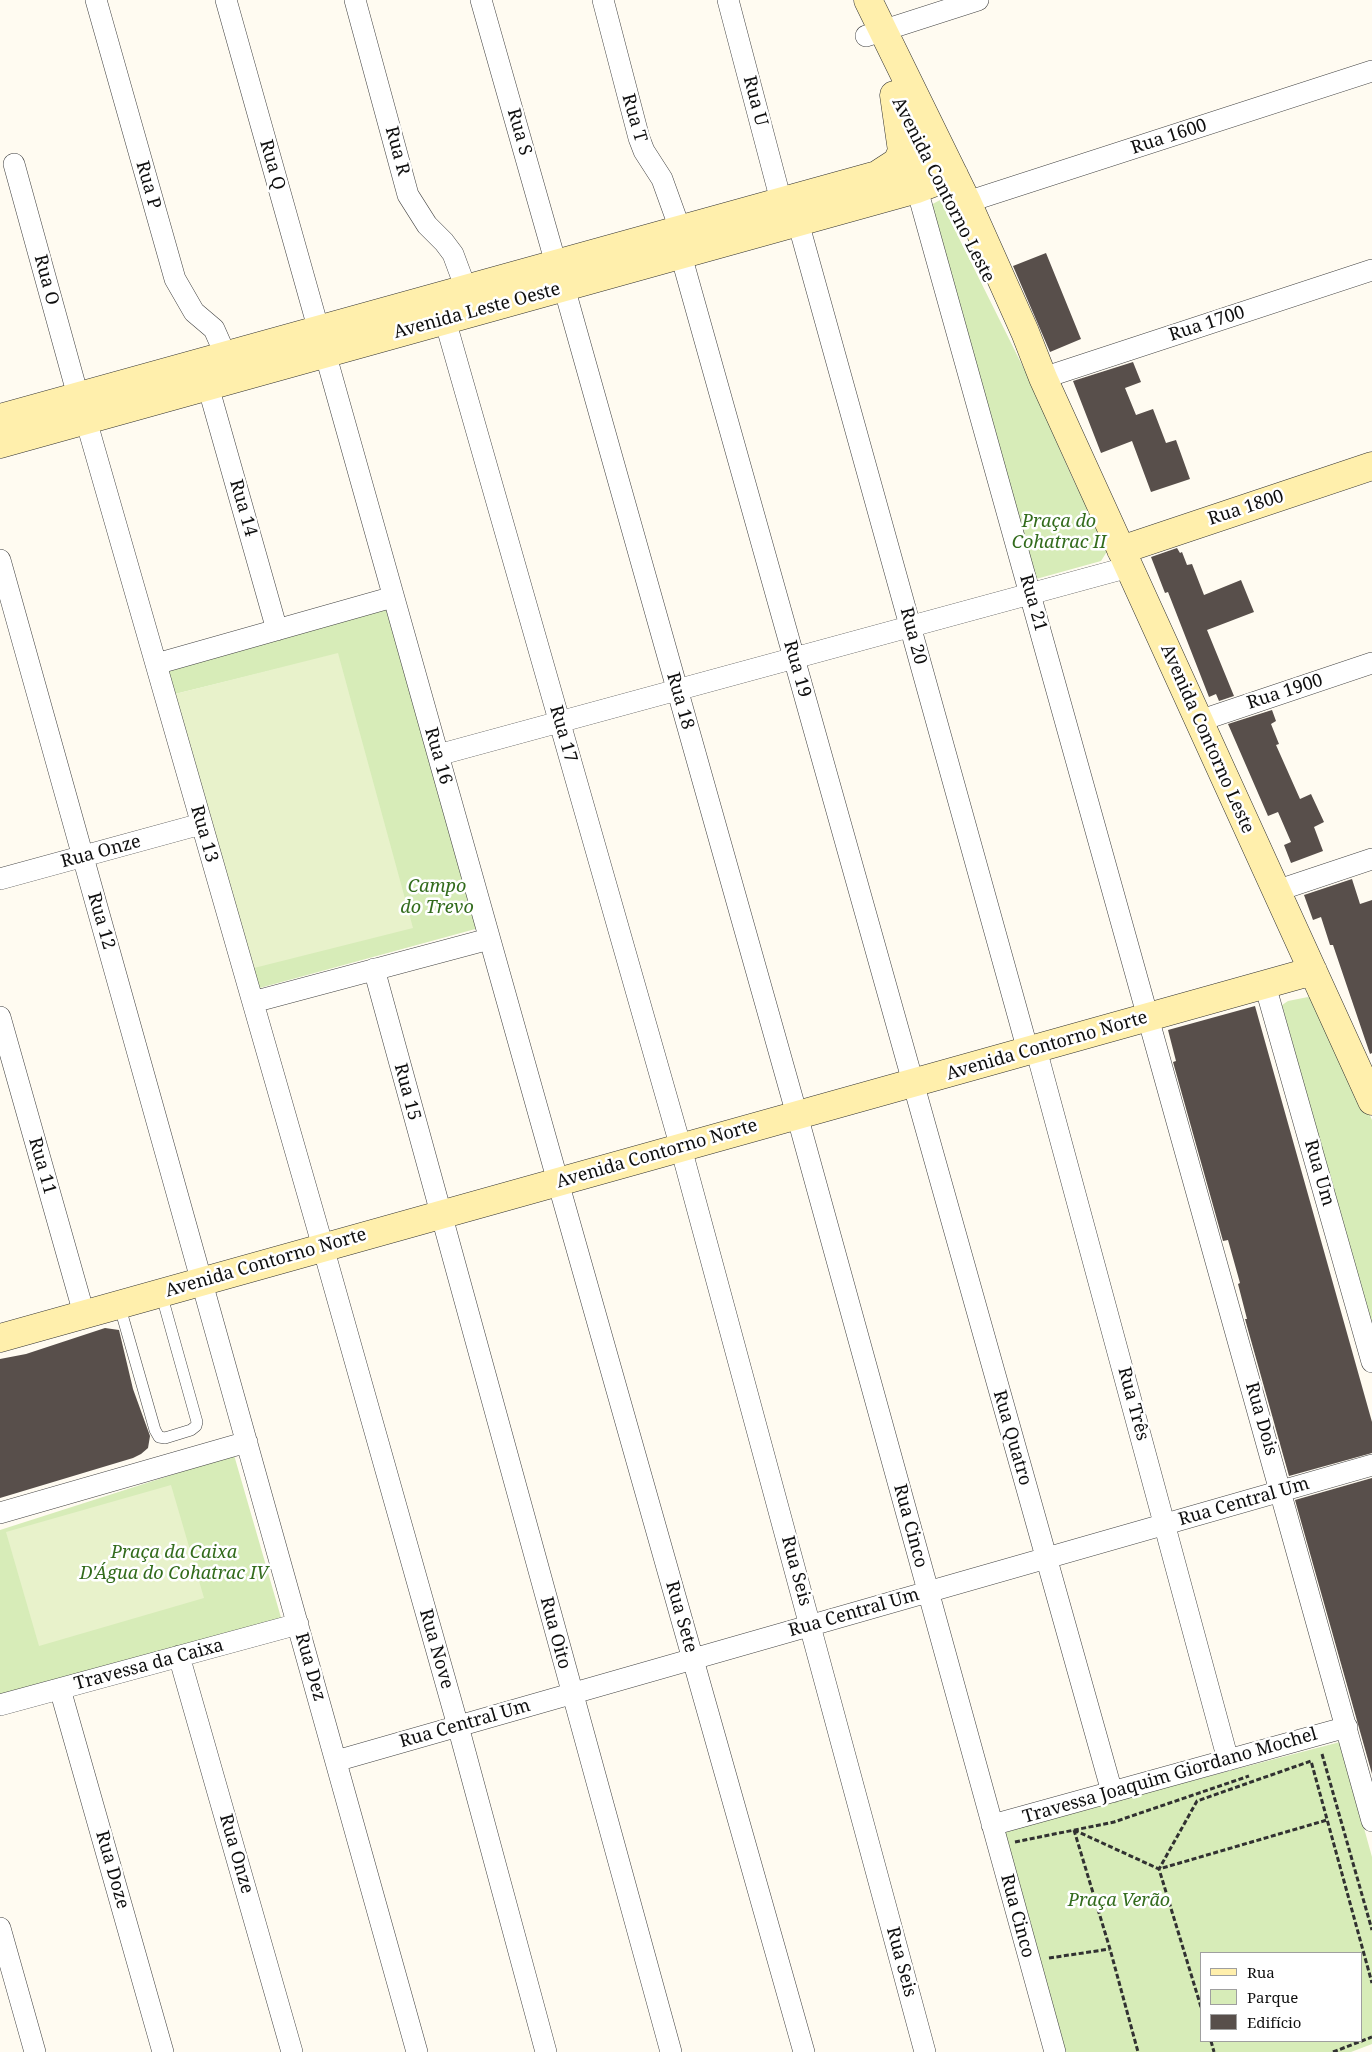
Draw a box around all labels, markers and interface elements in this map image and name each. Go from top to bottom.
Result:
street label: Rua U [738,74,772,128]
street label: Rua T [617,91,651,145]
street label: Avenida Contorno Leste [887,94,999,286]
street label: Rua S [502,106,536,158]
street label: Rua 1600 [1128,115,1210,159]
street label: Rua R [380,124,414,178]
street label: Rua Q [255,137,289,193]
street label: Rua P [131,159,165,211]
street label: Rua O [29,252,63,308]
street label: Avenida Leste Oeste [391,278,563,344]
street label: Rua 1700 [1166,302,1248,346]
street label: Rua 14 [225,477,261,539]
street label: Rua 1800 [1205,486,1287,530]
park label: Praça do Cohatrac II [1012,511,1106,554]
street label: Rua 21 [1015,572,1051,634]
street label: Rua 20 [895,605,931,667]
street label: Rua 19 [779,638,815,700]
street label: Avenida Contorno Leste [1155,641,1259,837]
street label: Rua 18 [662,670,698,732]
street label: Rua 1900 [1244,670,1326,714]
street label: Rua 17 [545,703,581,765]
street label: Rua 16 [420,725,456,787]
street label: Rua 13 [186,803,222,865]
street label: Rua Onze [59,831,143,873]
park label: Campo do Trevo [400,876,474,919]
street label: Rua 12 [83,890,119,952]
street label: Avenida Contorno Norte [944,1007,1150,1085]
street label: Rua 15 [389,1061,425,1123]
street label: Avenida Contorno Norte [554,1115,760,1193]
street label: Rua 11 [24,1135,60,1197]
street label: Rua Um [1299,1137,1339,1209]
street label: Avenida Contorno Norte [163,1224,369,1302]
street label: Rua Três [1113,1365,1153,1443]
street label: Rua Dois [1240,1380,1282,1458]
street label: Rua Quatro [988,1388,1036,1488]
street label: Rua Central Um [1176,1473,1312,1531]
street label: Rua Cinco [888,1482,932,1570]
street label: Rua Seis [776,1534,816,1608]
park label: Praça da Caixa D'Água do Cohatrac IV [80,1542,268,1585]
street label: Rua Sete [660,1579,702,1655]
street label: Rua Central Um [786,1584,922,1642]
street label: Rua Oito [535,1595,575,1671]
street label: Rua Nove [414,1607,458,1691]
street label: Rua Dez [290,1630,330,1704]
street label: Travessa da Caixa [72,1635,226,1695]
street label: Rua Central Um [397,1695,533,1753]
street label: Travessa Joaquim Giordano Mochel [1020,1724,1320,1828]
street label: Rua Onze [214,1812,258,1896]
street label: Rua Doze [91,1828,133,1912]
street label: Rua Cinco [995,1872,1039,1960]
park label: Praça Verão [1068,1890,1170,1912]
street label: Rua Seis [881,1925,921,1999]
legend [1200,1952,1362,2042]
text: Rua [1247,1962,1275,1982]
text: Parque [1247,1987,1298,2007]
text: Edifício [1247,2012,1302,2032]

